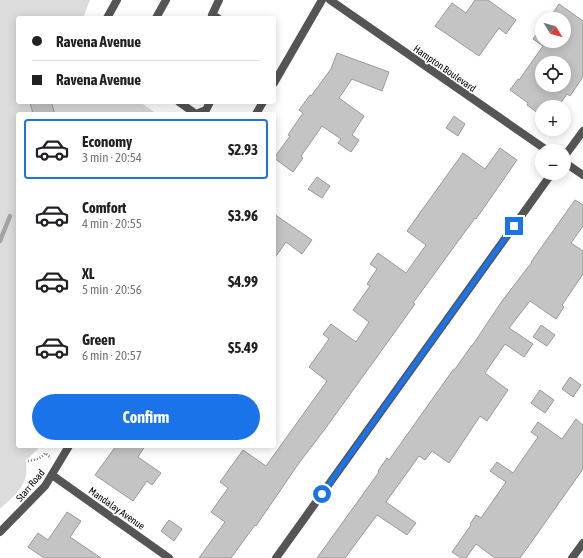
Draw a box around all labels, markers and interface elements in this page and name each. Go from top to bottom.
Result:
north arrow [535,12,571,48]
map controls [535,12,571,180]
text: Ravena Avenue [56,33,141,50]
street label: Hampton Boulevard [411,43,478,94]
button: locate [535,56,571,92]
text: Ravena Avenue [56,71,141,88]
button: + [535,100,571,136]
icon: car [34,131,70,167]
text: Economy [82,133,132,150]
text: $2.93 [228,141,258,158]
button: − [535,144,571,180]
text: 3 min · 20:54 [82,150,142,165]
icon: car [34,197,70,233]
text: Comfort [82,199,126,216]
text: $3.96 [228,207,258,224]
text: 4 min · 20:55 [82,216,142,231]
route end [505,217,523,235]
icon: car [34,263,70,299]
text: XL [82,265,95,282]
text: $4.99 [228,273,258,290]
text: 5 min · 20:56 [82,282,142,297]
icon: car [34,329,70,365]
text: Green [82,331,115,348]
text: $5.49 [228,339,258,356]
text: 6 min · 20:57 [82,348,142,363]
button: Confirm [32,394,260,440]
street label: Starr Road [14,467,47,503]
street label: Mandalay Avenue [87,485,147,532]
route start [313,485,331,503]

